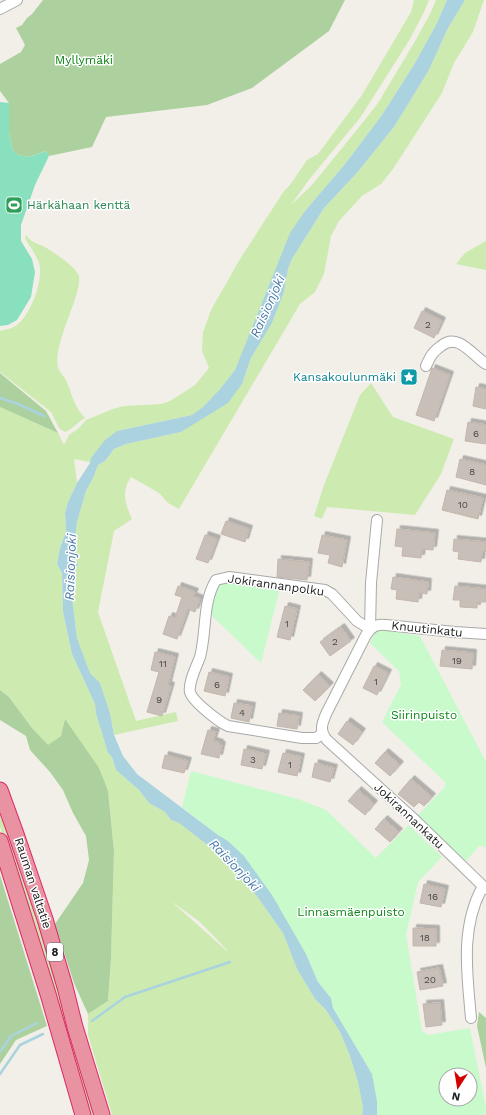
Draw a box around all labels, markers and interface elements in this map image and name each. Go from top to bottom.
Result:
park label: Myllymäki [55,53,113,67]
sports icon: Härkähaan kenttä [4,195,24,215]
place label: Härkähaan kenttä [27,198,131,212]
water label: Raisionjoki [247,272,288,340]
house number: 2 [425,319,431,330]
place icon: Kansakoulunmäki [399,367,419,387]
place label: Kansakoulunmäki [293,370,396,384]
house number: 6 [473,428,479,439]
house number: 8 [469,466,475,477]
house number: 10 [458,499,468,510]
water label: Raisionjoki [62,533,79,601]
street label: Jokirannanpolku [227,571,325,599]
house number: 1 [285,618,289,629]
street label: Knuutinkatu [391,618,463,640]
house number: 2 [332,636,338,647]
house number: 19 [452,655,462,666]
house number: 11 [159,658,167,669]
house number: 1 [374,676,378,687]
house number: 6 [214,679,220,690]
house number: 9 [156,694,162,705]
house number: 4 [239,707,245,718]
park label: Siirinpuisto [391,708,457,722]
house number: 3 [250,754,256,765]
house number: 1 [288,759,292,770]
street label: Jokirannankatu [371,780,447,852]
street label: Rauman valtatie [12,836,54,930]
water label: Raisionjoki [206,836,264,895]
house number: 16 [428,891,438,902]
park label: Linnasmäenpuisto [297,905,405,919]
house number: 18 [420,932,430,943]
road number: 8 [47,943,63,961]
house number: 20 [424,974,436,985]
north arrow [438,1067,478,1107]
text: N [451,1089,461,1103]

